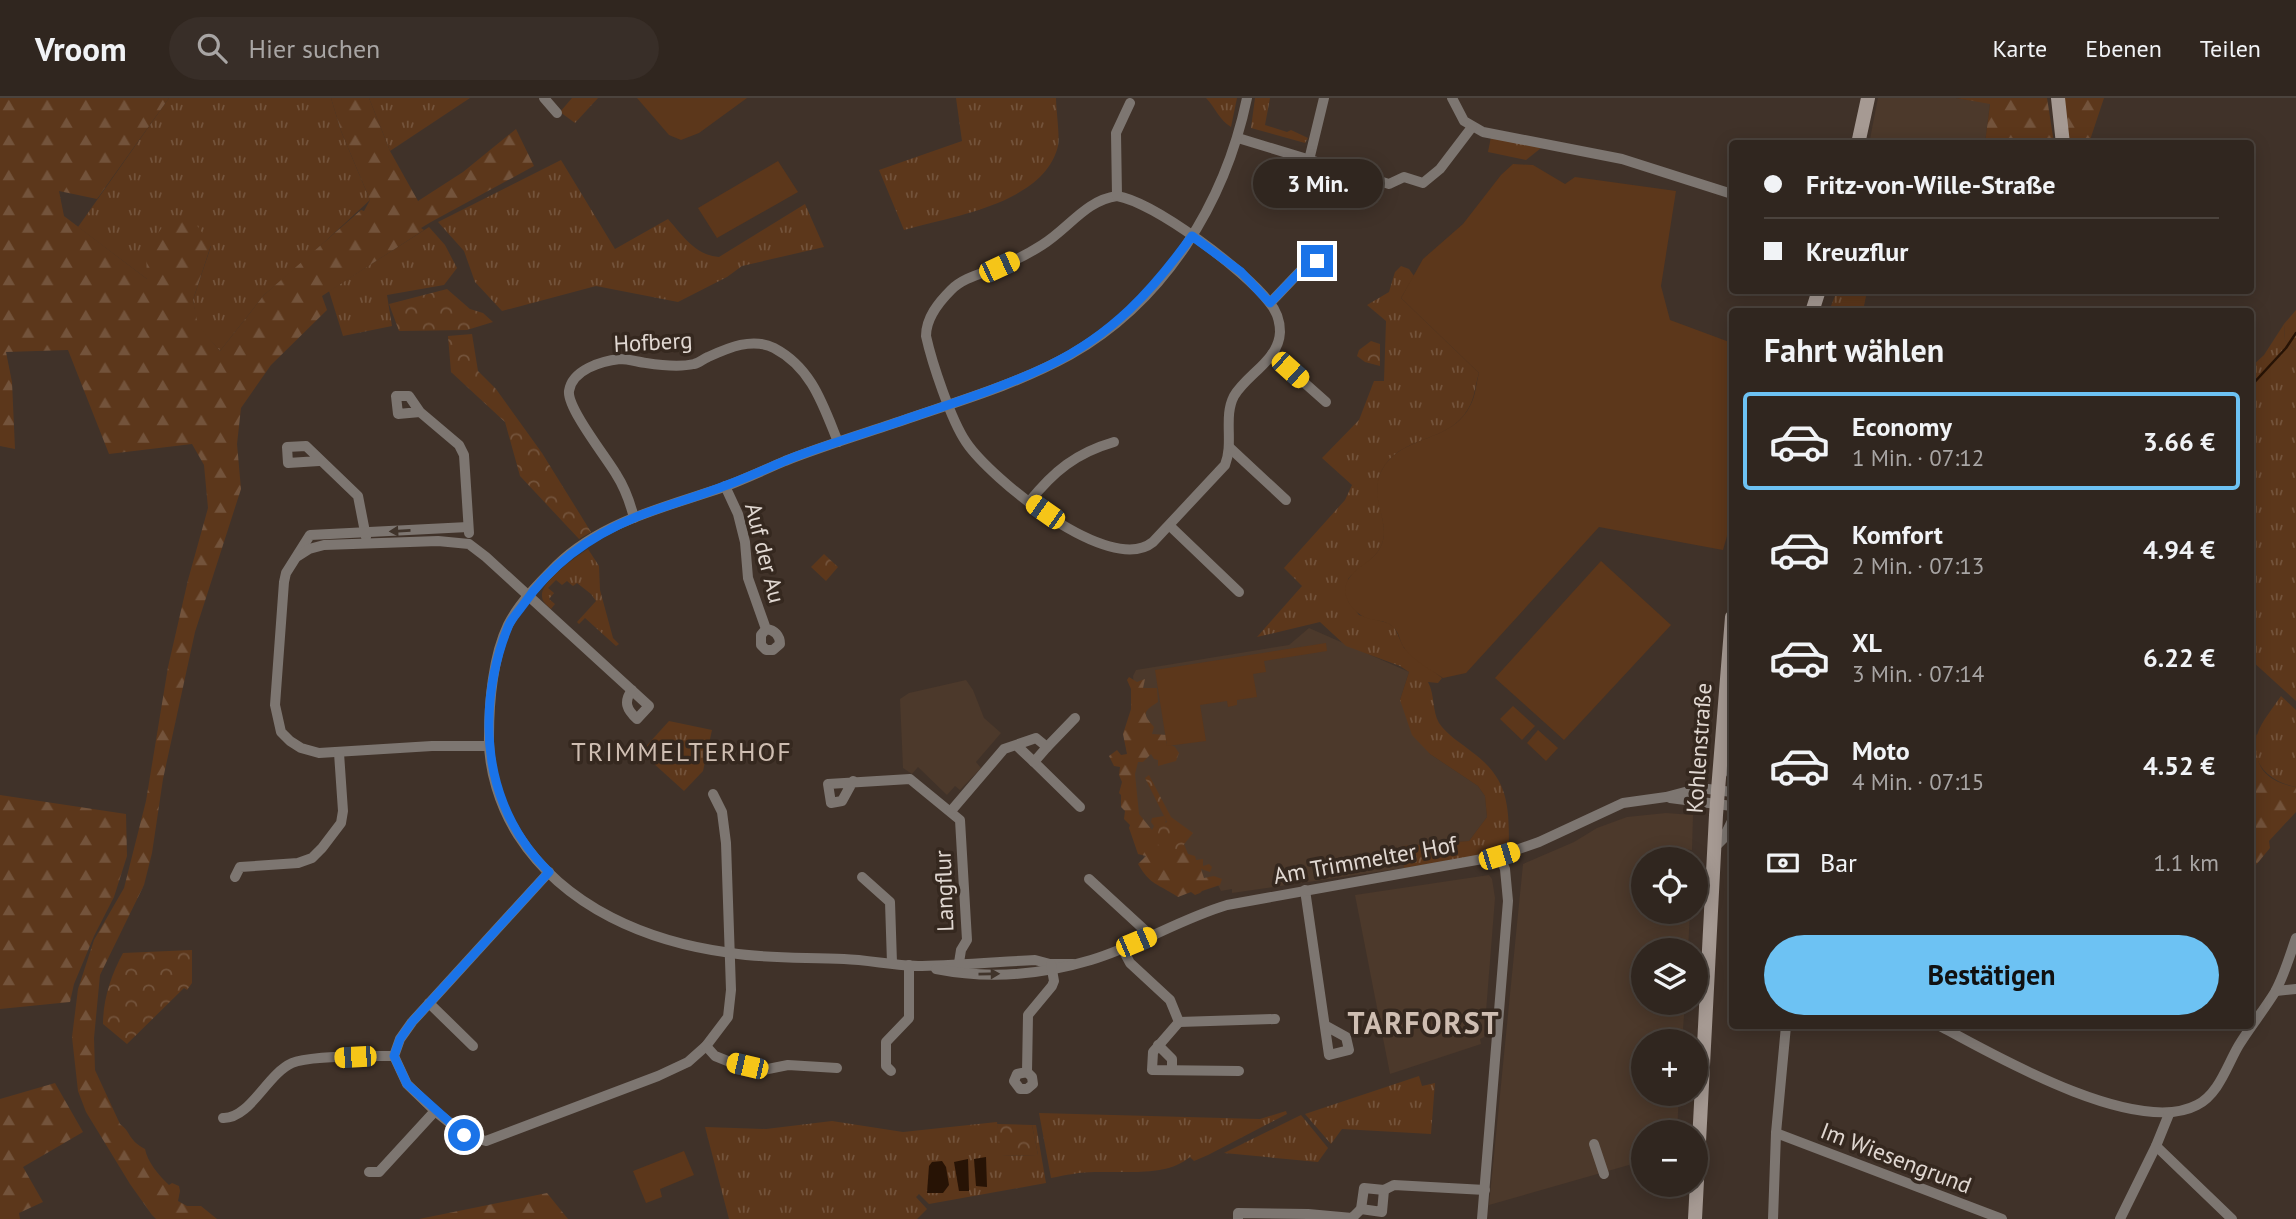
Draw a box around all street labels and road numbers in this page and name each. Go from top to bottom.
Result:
street label: Hofberg [613,325,693,358]
street label: Auf der Au [739,500,792,606]
street label: Kohlenstraße [1679,682,1718,814]
street label: Am Trimmelter Hof [1271,829,1460,890]
street label: Langflur [928,850,959,932]
street label: Im Wiesengrund [1817,1115,1976,1200]

